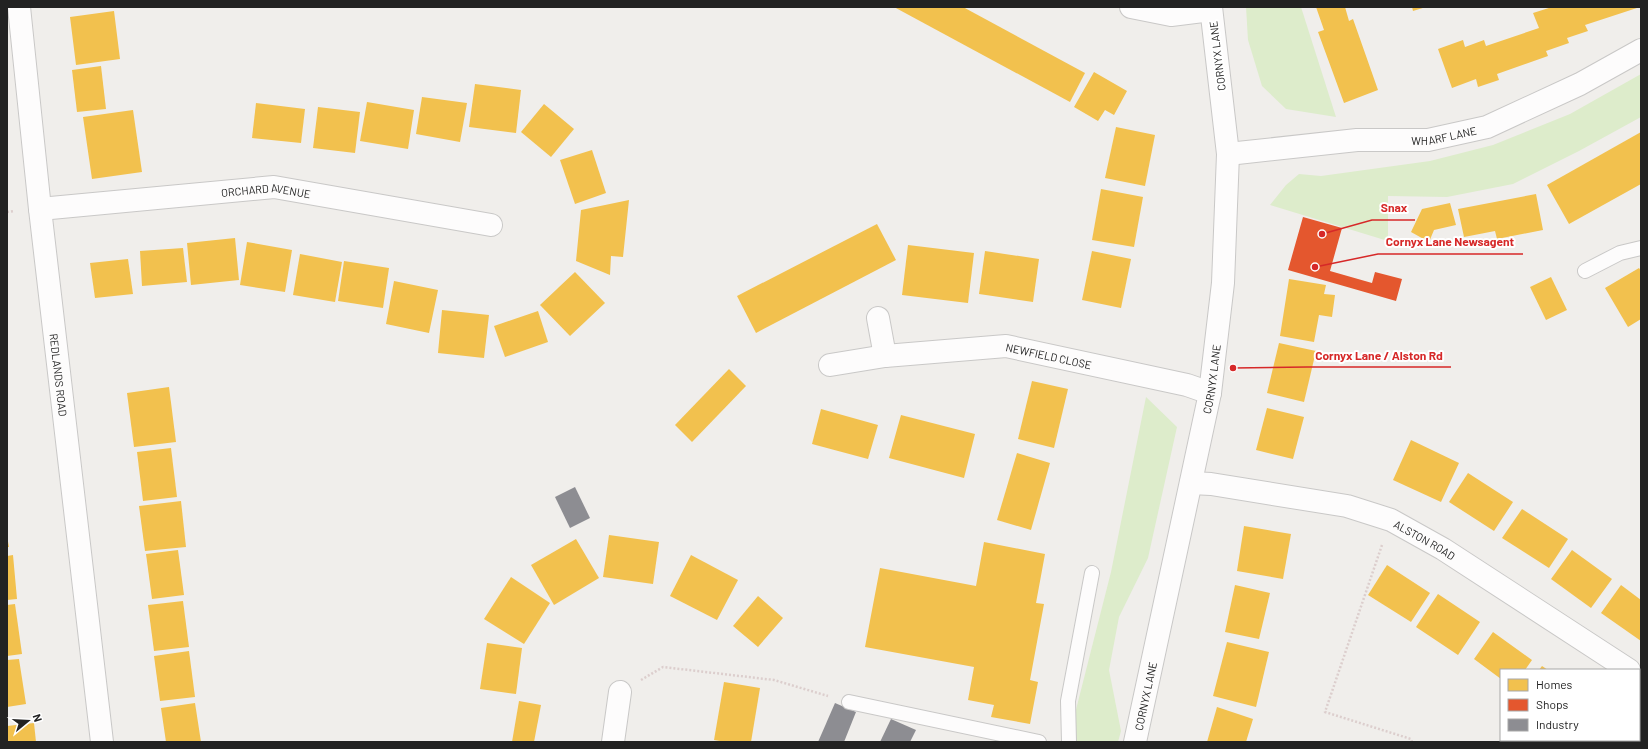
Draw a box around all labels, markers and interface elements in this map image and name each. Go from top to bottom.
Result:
street label: CORNYX LANE [1206,20,1228,92]
street label: WHARF LANE [1411,123,1478,147]
street label: ORCHARD AVENUE [220,180,312,200]
callout: Snax [1372,196,1415,220]
text: Snax [1381,200,1408,214]
callout: Cornyx Lane Newsagent [1378,230,1523,254]
text: Cornyx Lane Newsagent [1386,234,1515,248]
street label: REDLANDS ROAD [48,333,71,417]
street label: NEWFIELD CLOSE [1005,340,1093,371]
street label: CORNYX LANE [1199,343,1222,415]
callout: Cornyx Lane / Alston Rd [1307,343,1451,367]
text: Cornyx Lane / Alston Rd [1315,348,1443,362]
street label: ALSTON ROAD [1392,517,1458,562]
street label: CORNYX LANE [1131,660,1159,732]
legend [1500,669,1640,741]
text: Homes [1536,677,1573,691]
text: Shops [1536,697,1569,711]
north arrow [8,701,48,741]
text: N [31,712,45,723]
text: Industry [1536,717,1579,731]

